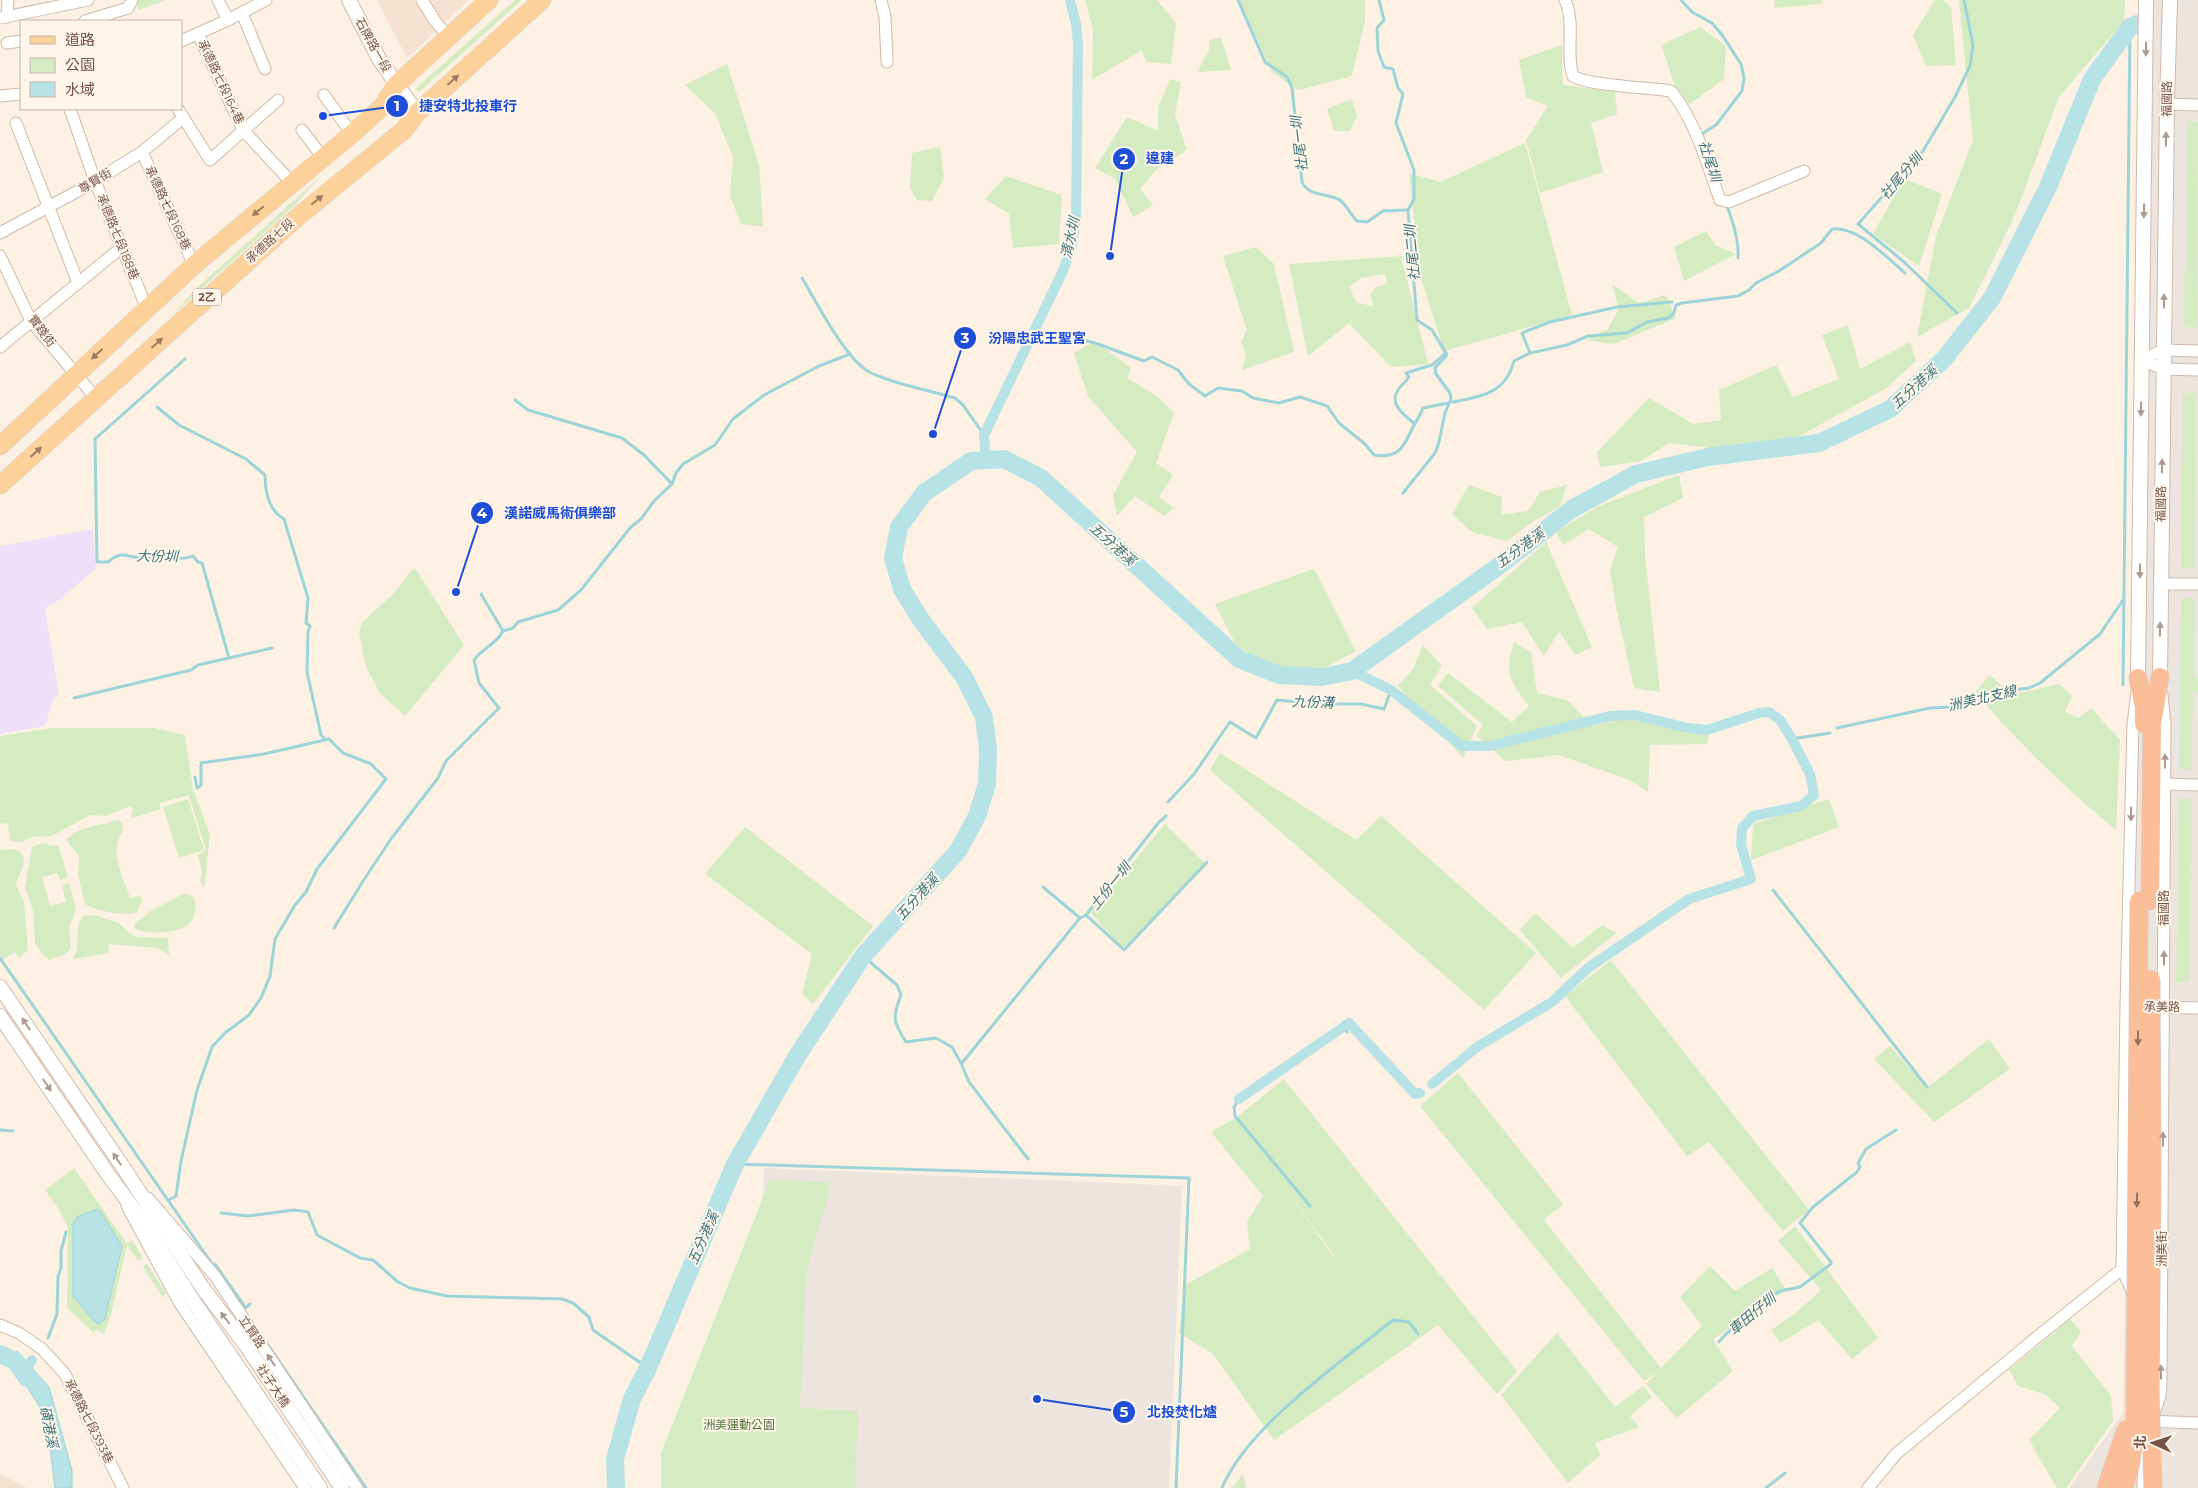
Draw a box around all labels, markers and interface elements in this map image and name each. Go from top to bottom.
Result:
street label: 石牌路一段 [352,15,395,75]
legend [20,20,182,110]
text: 道路 [65,30,95,49]
street label: 承德路七段164巷 [195,37,248,126]
one-way arrow [2142,41,2150,57]
text: 公園 [65,55,95,74]
one-way arrow [447,74,459,86]
text: 水域 [65,80,95,99]
street label: 福國路 [2159,81,2174,117]
callout: 捷安特北投車行 [384,91,527,120]
text: 1 [394,96,400,115]
text: 捷安特北投車行 [419,97,517,115]
water label: 社尾一圳 [1286,113,1311,173]
one-way arrow [2162,130,2170,146]
water label: 社尾圳 [1695,138,1726,186]
callout: 違建 [1111,144,1184,173]
water label: 社尾分圳 [1876,147,1927,203]
text: 2 [1120,149,1129,168]
text: 違建 [1146,149,1174,167]
street label: 承德路七段168巷 [142,163,195,252]
street label: 尊賢街 [75,165,114,196]
street label: 承德路七段188巷 [94,192,143,282]
one-way arrow [310,195,323,206]
one-way arrow [2140,203,2148,219]
one-way arrow [252,206,265,217]
water label: 清水圳 [1057,214,1084,260]
street label: 承德路七段 [242,215,297,266]
water label: 社尾二圳 [1400,222,1423,282]
road number: 2乙 [193,288,221,306]
one-way arrow [2160,293,2168,309]
street label: 實踐街 [26,312,59,350]
callout: 汾陽忠武王聖宮 [953,323,1096,352]
text: 3 [960,328,970,347]
text: 汾陽忠武王聖宮 [988,329,1086,347]
one-way arrow [150,338,163,349]
one-way arrow [92,348,104,360]
water label: 五分港溪 [1887,360,1942,412]
one-way arrow [2137,401,2145,417]
one-way arrow [30,447,43,458]
one-way arrow [2158,458,2166,474]
street label: 福國路 [2153,486,2168,522]
callout: 漢諾威馬術俱樂部 [469,498,626,527]
text: 4 [477,503,488,522]
text: 漢諾威馬術俱樂部 [504,504,616,522]
water label: 五分港溪 [1086,519,1141,571]
water label: 五分港溪 [1492,523,1550,572]
water label: 大份圳 [136,547,180,565]
one-way arrow [2135,564,2143,580]
one-way arrow [2156,620,2164,636]
water label: 洲美北支線 [1946,681,2020,715]
water label: 九份溝 [1292,692,1336,712]
one-way arrow [2161,753,2169,769]
one-way arrow [2126,806,2134,822]
water label: 土份一圳 [1085,857,1136,913]
water label: 五分港溪 [892,869,944,924]
street label: 福國路 [2156,890,2171,926]
one-way arrow [2160,950,2168,966]
street label: 承美路 [2144,999,2180,1014]
one-way arrow [21,1018,31,1031]
one-way arrow [2134,1030,2142,1046]
one-way arrow [42,1078,52,1092]
one-way arrow [2159,1131,2167,1147]
one-way arrow [112,1152,122,1165]
one-way arrow [2133,1192,2141,1208]
water label: 五分港溪 [683,1207,723,1267]
street label: 洲美街 [2154,1231,2169,1267]
water label: 車田仔圳 [1725,1288,1781,1339]
one-way arrow [220,1311,230,1325]
street label: 立賢路 [236,1313,269,1351]
one-way arrow [267,1353,276,1367]
street label: 社子大橋 [254,1362,293,1410]
one-way arrow [2158,1364,2166,1380]
street label: 承德路七段393巷 [62,1376,117,1465]
callout: 北投焚化爐 [1112,1398,1227,1427]
text: 5 [1120,1402,1129,1421]
text: 北投焚化爐 [1147,1403,1217,1421]
water label: 磺港溪 [36,1405,62,1451]
park label: 洲美運動公園 [703,1417,775,1432]
north arrow [2128,1418,2178,1468]
text: 北 [2131,1435,2149,1450]

